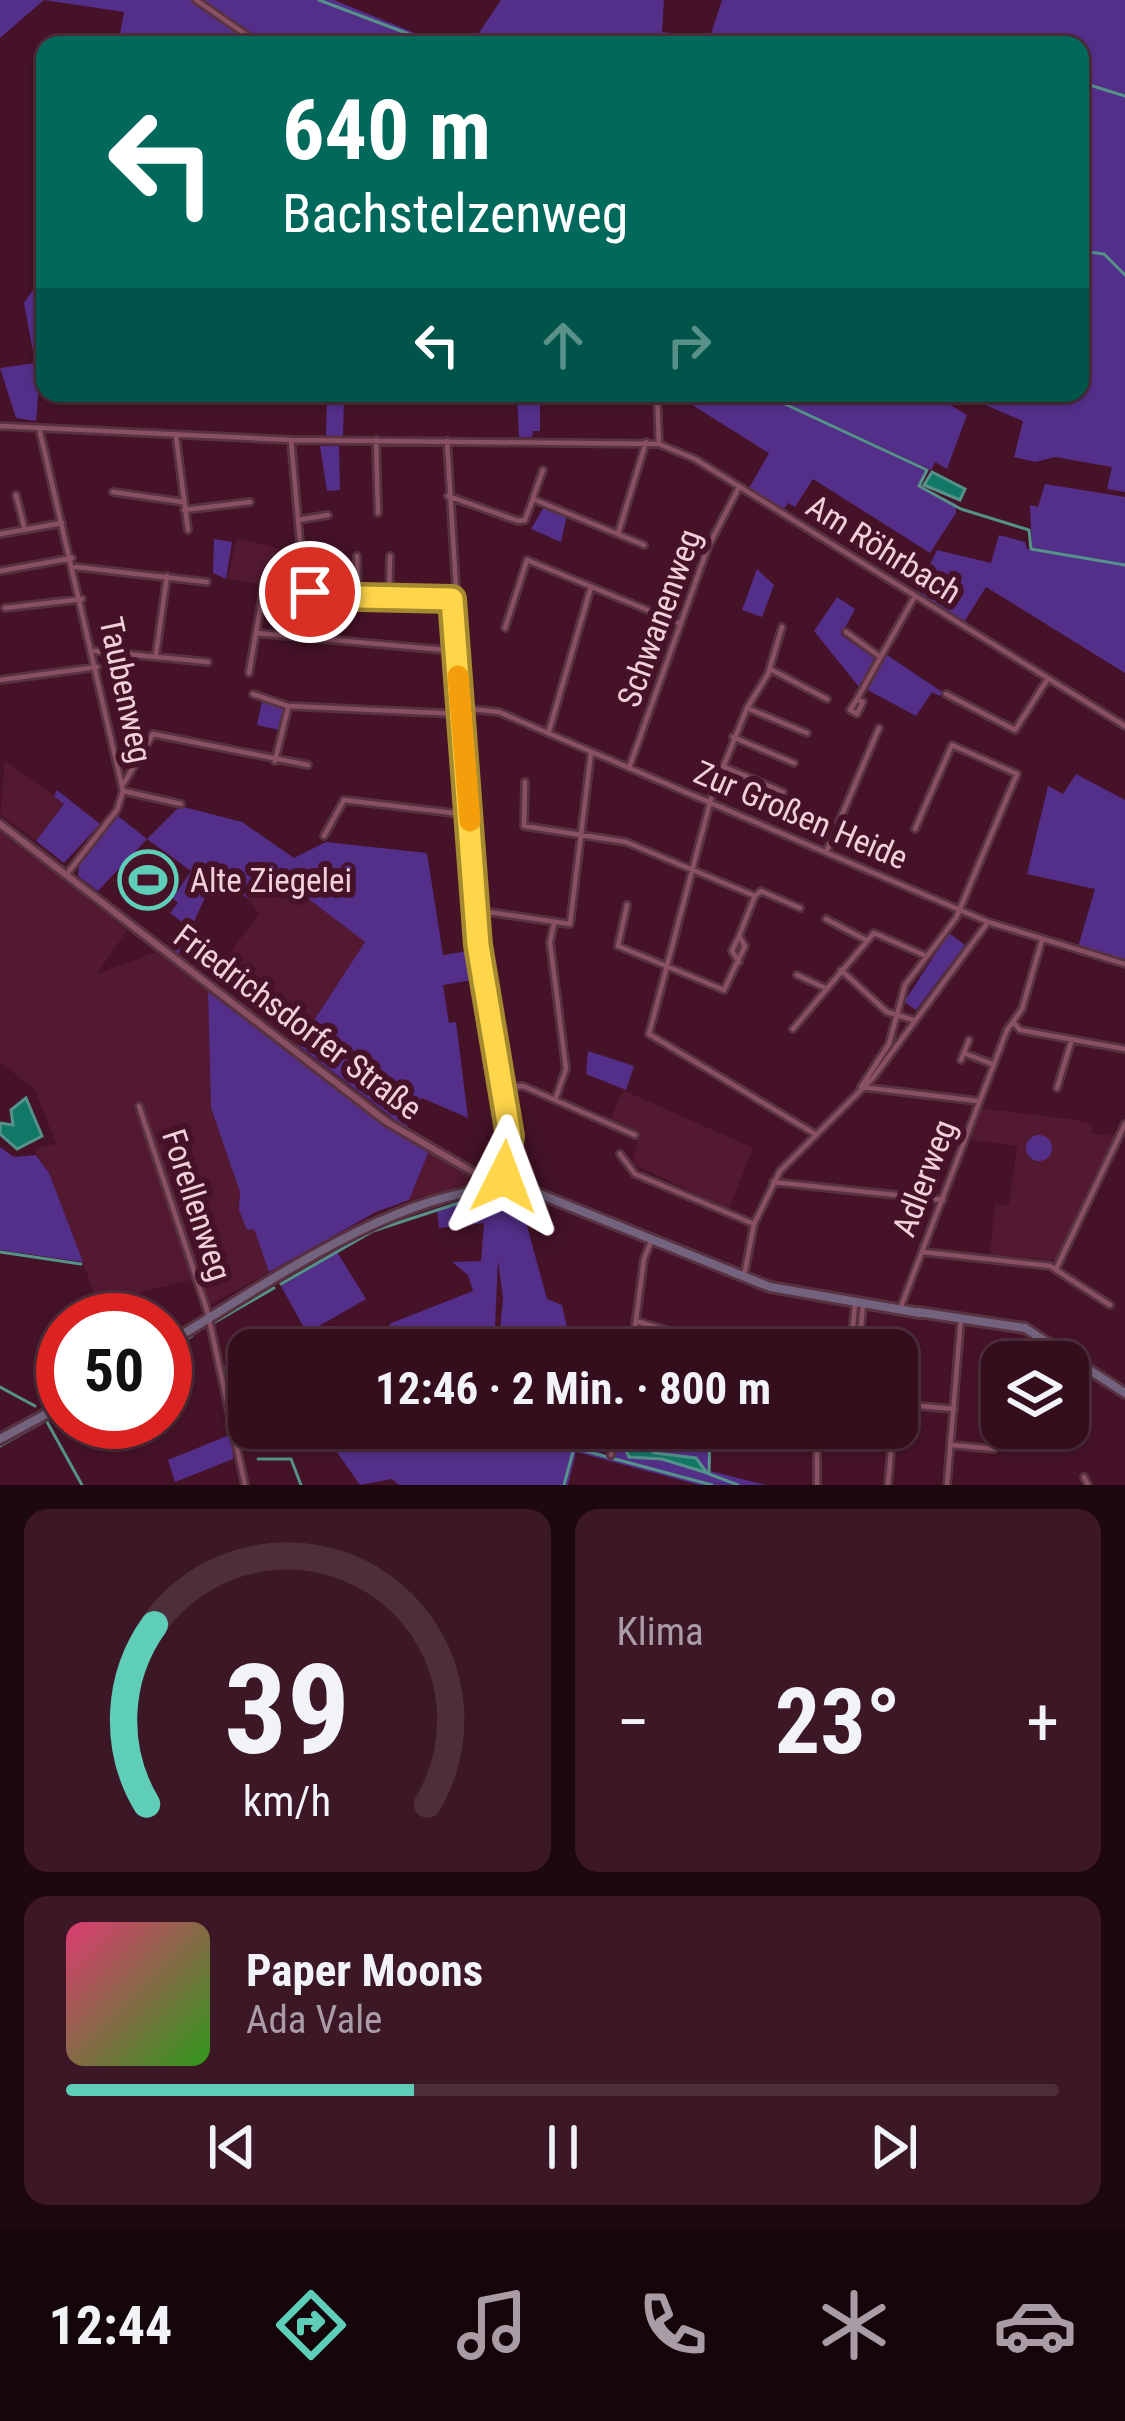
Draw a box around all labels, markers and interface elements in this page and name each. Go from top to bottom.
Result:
text: 640 m [282,81,491,180]
icon: left [84,84,240,240]
text: Bachstelzenweg [282,182,628,245]
icon: left [404,312,470,378]
icon: ahead [530,312,596,378]
icon: right [656,312,722,378]
street label: Am Röhrbach [800,486,968,612]
street label: Schwanenweg [609,524,709,712]
pin [259,541,361,643]
icon: arrive [277,559,343,625]
street label: Taubenweg [92,614,160,766]
street label: Zur Großen Heide [688,753,914,877]
sports icon: Alte Ziegelei [117,849,179,911]
place label: Alte Ziegelei [190,861,352,900]
street label: Friedrichsdorfer Straße [166,916,430,1128]
position arrow [441,1114,567,1240]
street label: Adlerweg [884,1114,964,1242]
street label: Forellenweg [154,1124,240,1286]
speed limit sign: 50 [36,1293,192,1449]
map controls [981,1341,1089,1449]
button: layers [981,1341,1089,1449]
text: 12:46 · 2 Min. · 800 m [375,1362,771,1415]
text: Klima [617,1609,704,1655]
text: 39 [224,1637,350,1783]
text: 23° [775,1670,901,1775]
text: − [617,1684,650,1761]
text: + [1026,1684,1059,1761]
text: km/h [243,1775,331,1825]
text: Paper Moons [246,1944,483,1997]
text: Ada Vale [246,1997,382,2043]
icon: previous [199,2114,265,2180]
icon: pause [530,2114,596,2180]
icon: next [861,2114,927,2180]
icon: directions [269,2283,353,2367]
icon: music [450,2283,534,2367]
icon: phone [631,2283,715,2367]
icon: climate [812,2283,896,2367]
icon: car [993,2283,1077,2367]
text: 12:44 [48,2294,172,2357]

